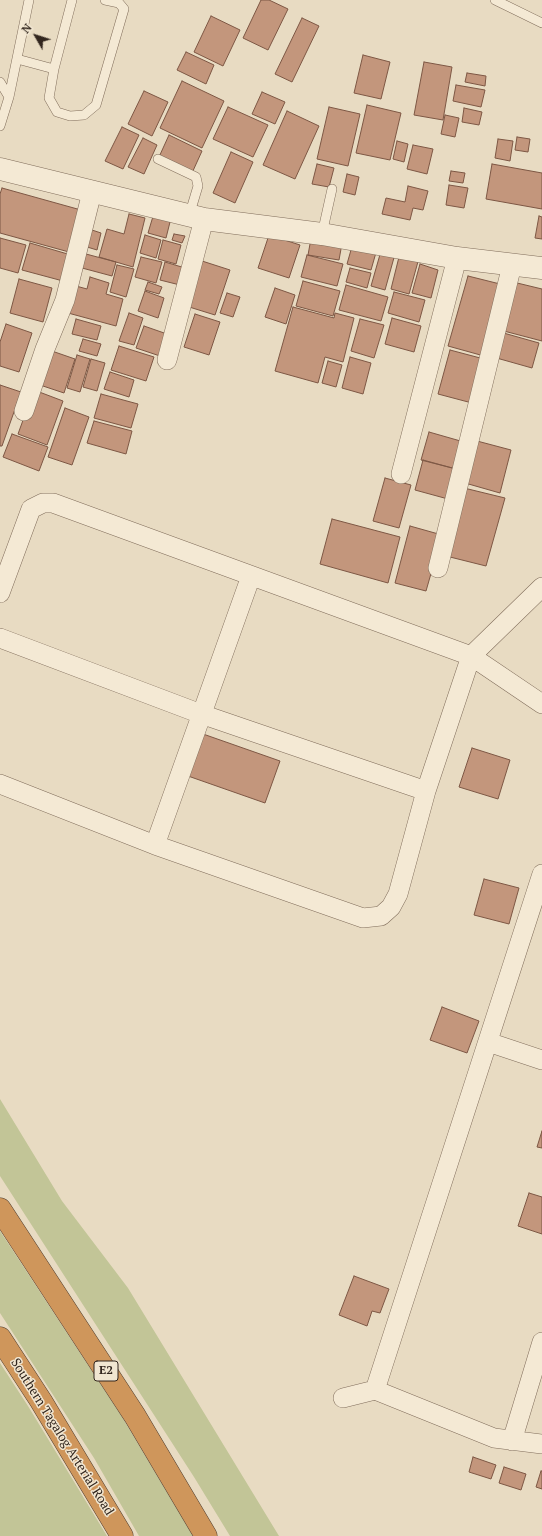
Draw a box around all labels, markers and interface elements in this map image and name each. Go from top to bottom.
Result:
north arrow [16,16,56,56]
text: N [19,21,35,36]
street label: Southern Tagalog Arterial Road [7,1356,117,1518]
road number: E2 [94,1361,118,1381]

